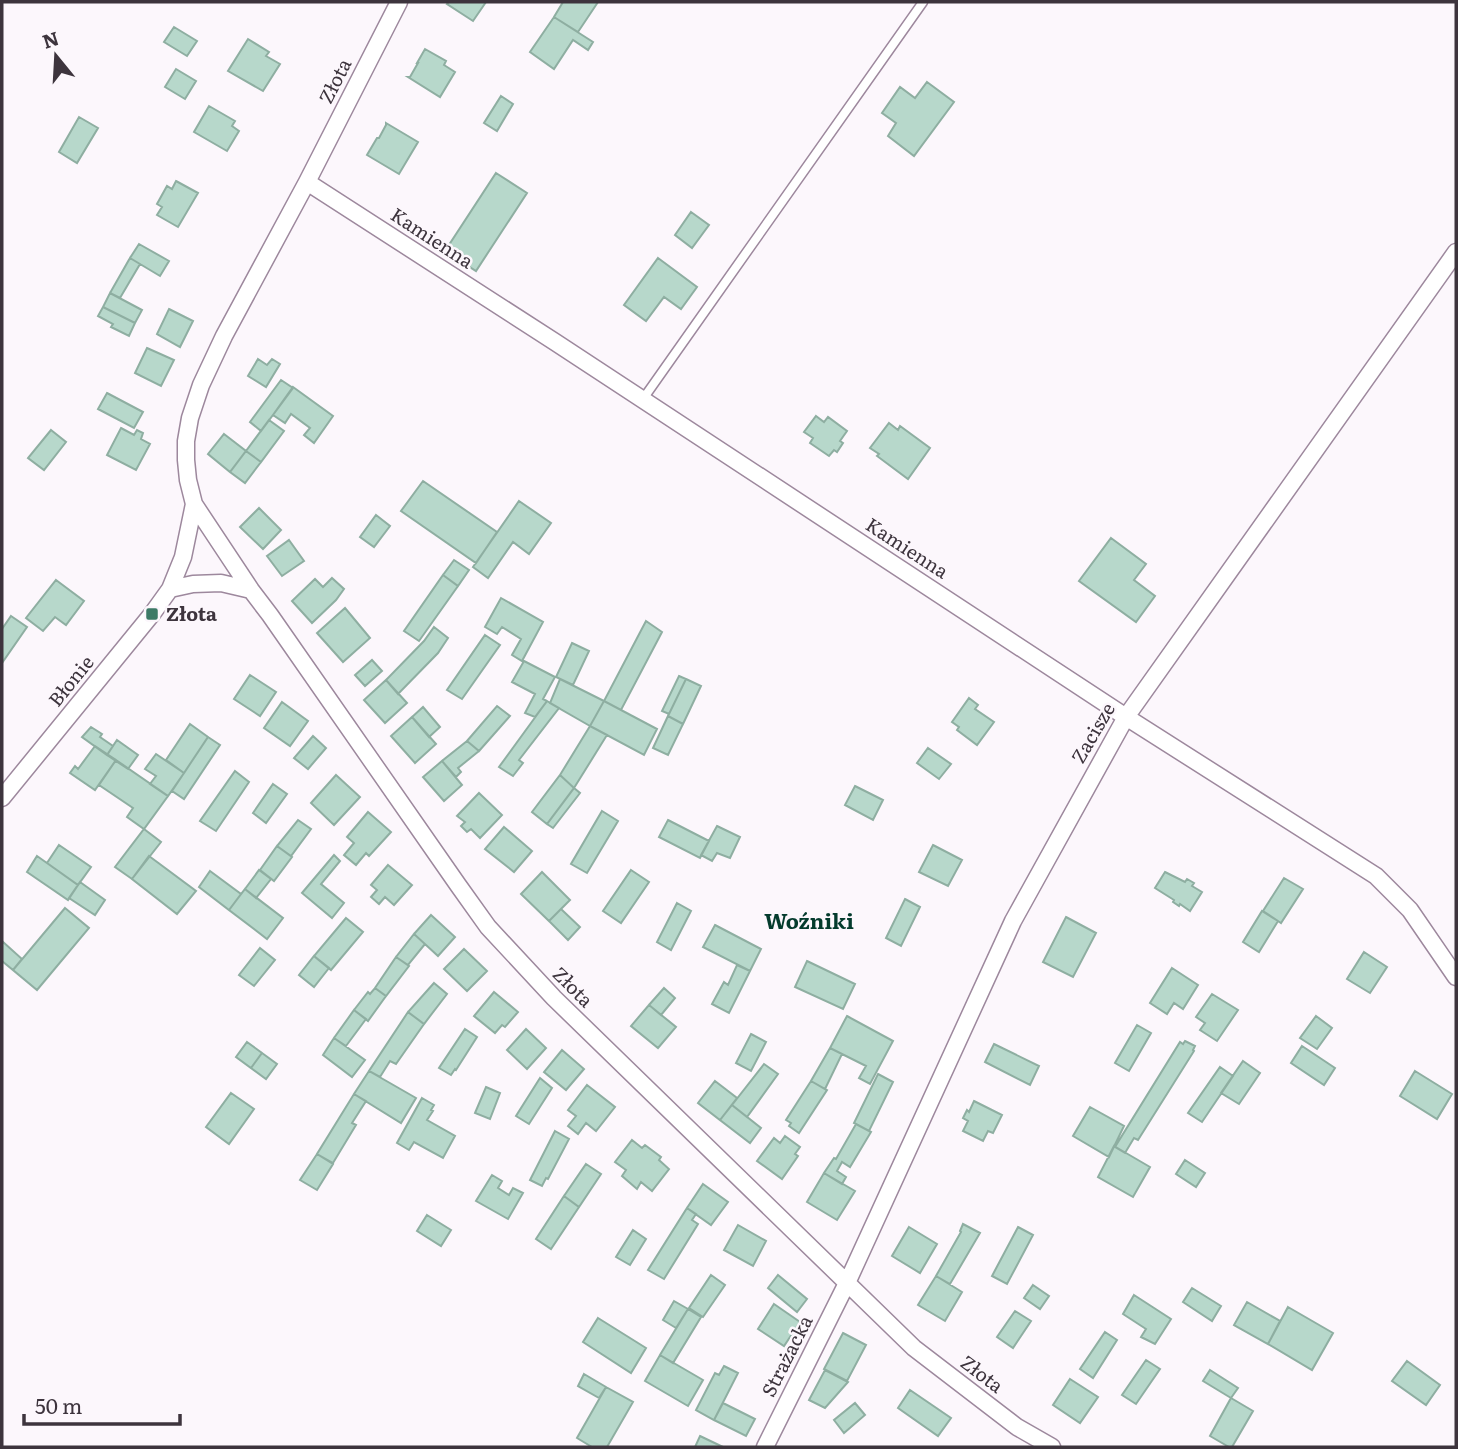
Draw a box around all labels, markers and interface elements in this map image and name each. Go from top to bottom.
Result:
north arrow [21,21,91,91]
text: N [39,23,62,55]
street label: Złota [311,52,358,108]
street label: Kamienna [386,200,480,275]
street label: Kamienna [861,510,955,585]
place label: Złota [166,599,217,627]
marker: Złota [144,606,160,622]
street label: Błonie [41,649,100,712]
street label: Zacisze [1064,697,1121,768]
district label: Woźniki [764,904,854,935]
street label: Złota [547,960,601,1013]
street label: Strażacka [754,1309,819,1401]
street label: Złota [955,1348,1011,1399]
scale bar [24,1382,180,1426]
text: 50 m [35,1389,82,1420]

